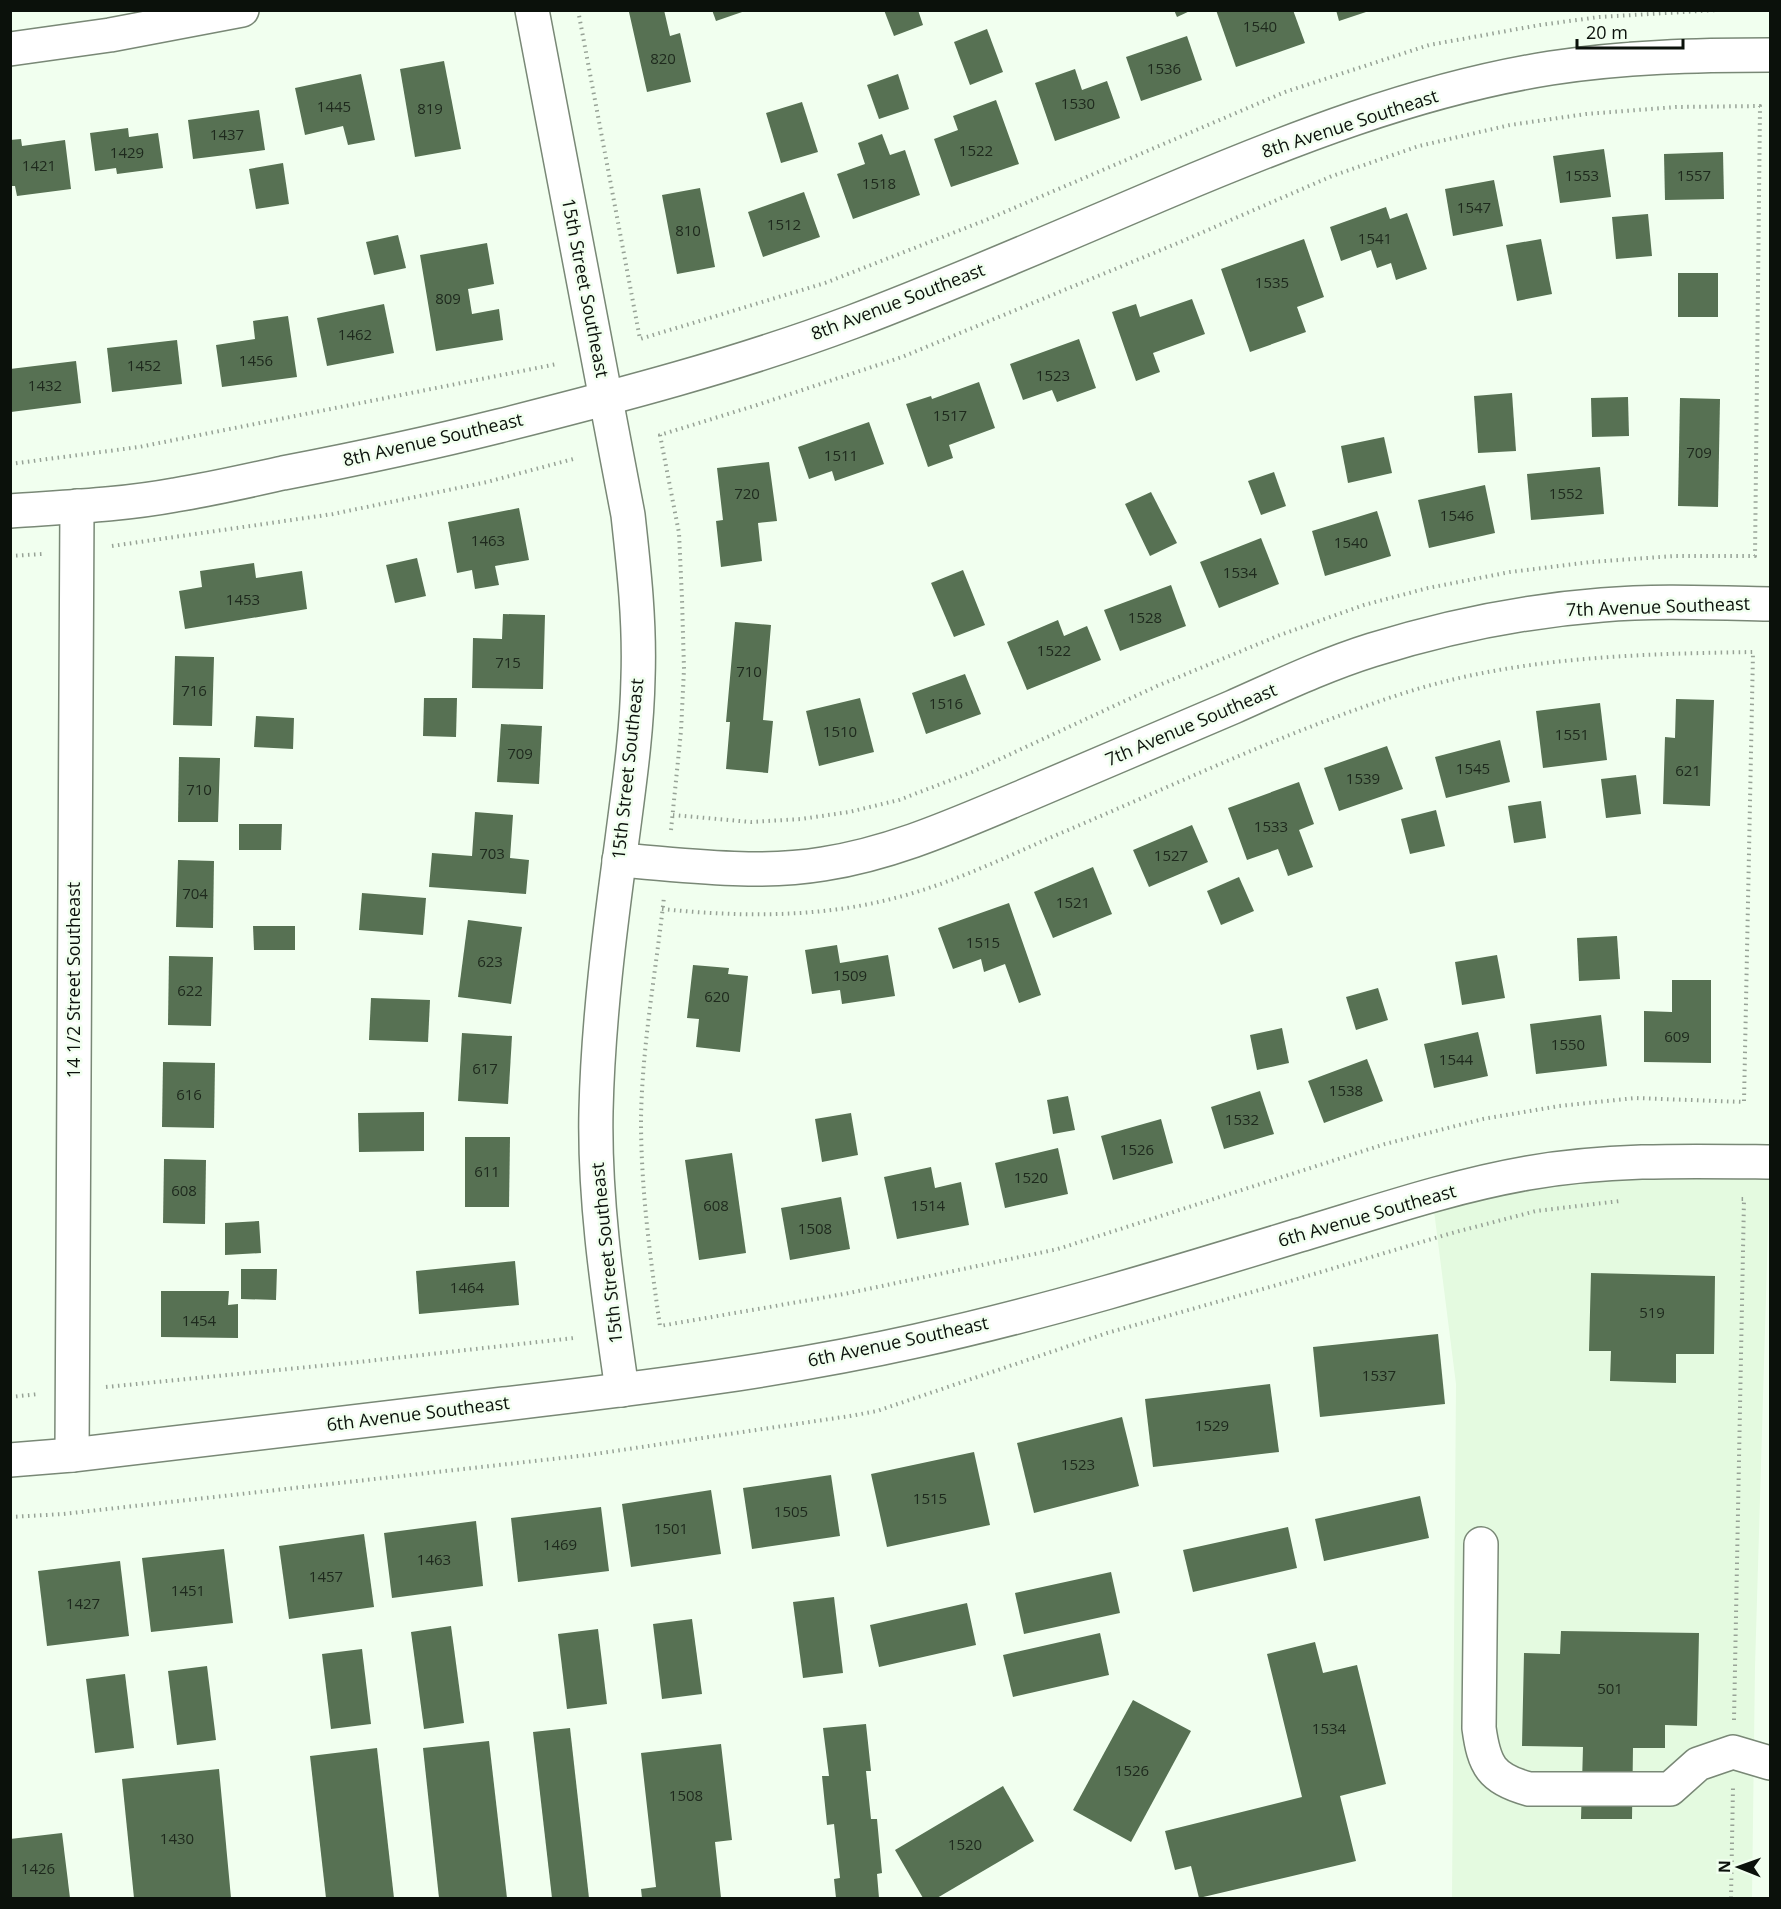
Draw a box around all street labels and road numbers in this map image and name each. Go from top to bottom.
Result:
street label: 8th Avenue Southeast [1258,83,1441,163]
street label: 15th Street Southeast [557,196,615,379]
street label: 8th Avenue Southeast [807,257,988,345]
street label: 8th Avenue Southeast [340,407,525,471]
street label: 7th Avenue Southeast [1566,591,1750,621]
street label: 15th Street Southeast [606,677,648,861]
street label: 7th Avenue Southeast [1101,677,1280,771]
street label: 14 1/2 Street Southeast [61,882,85,1078]
street label: 15th Street Southeast [585,1161,627,1345]
street label: 6th Avenue Southeast [1275,1178,1458,1252]
street label: 6th Avenue Southeast [805,1310,990,1372]
street label: 6th Avenue Southeast [325,1390,511,1436]

